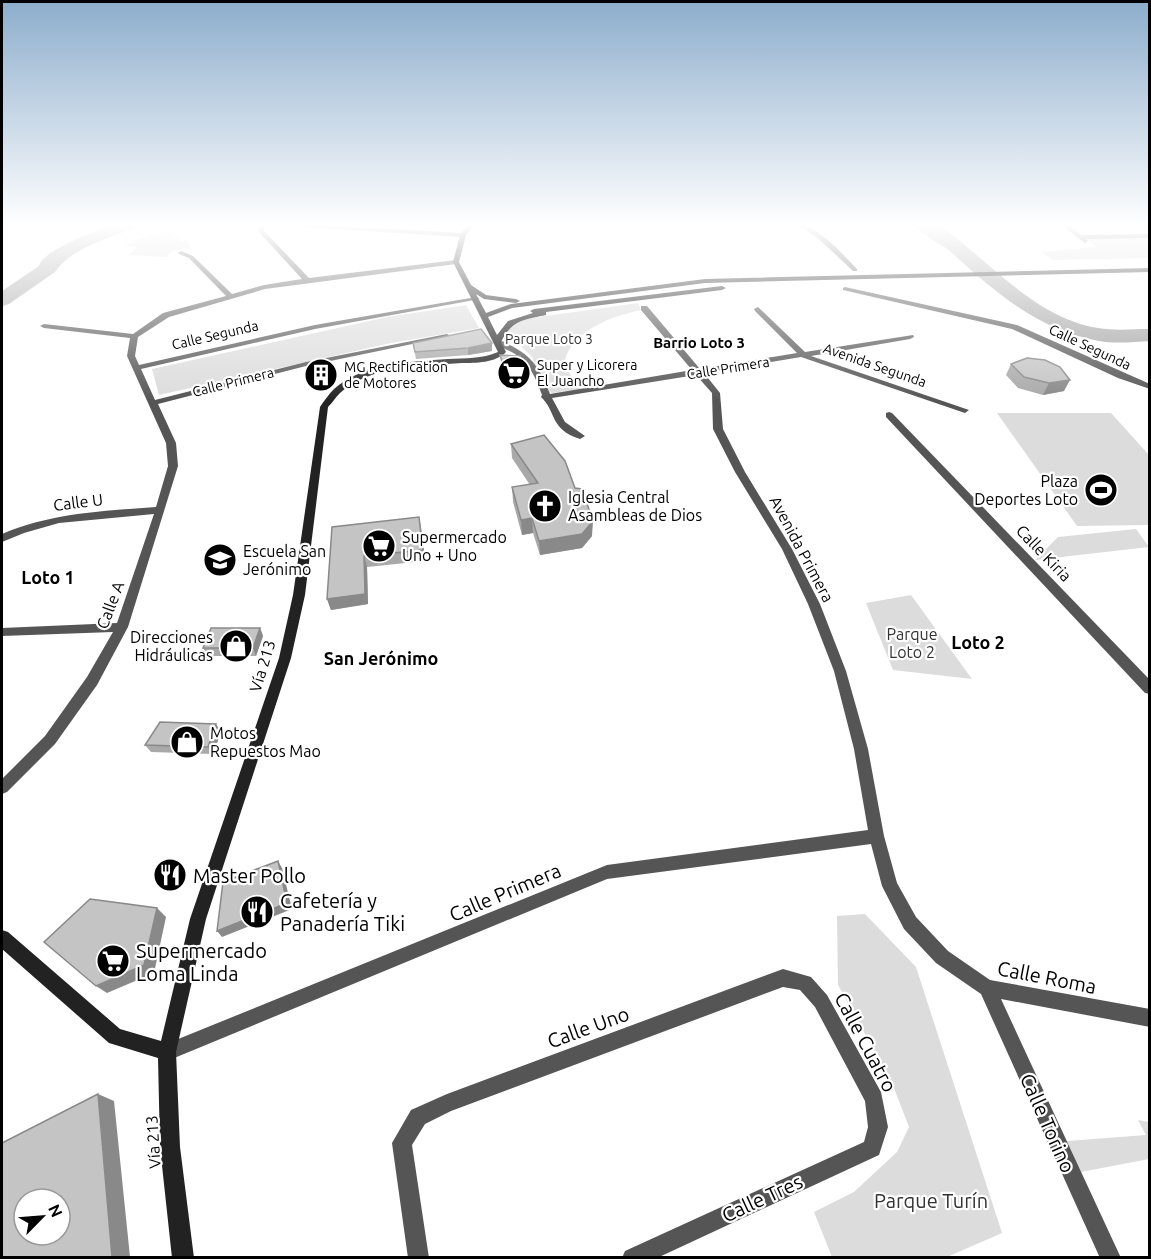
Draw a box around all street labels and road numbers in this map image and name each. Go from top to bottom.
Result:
street label: Calle Segunda [170,317,260,353]
street label: Calle Segunda [1046,321,1134,373]
street label: Avenida Segunda [821,340,929,390]
street label: Calle Primera [686,354,770,382]
street label: Calle Primera [191,364,275,400]
street label: Calle U [52,490,104,514]
street label: Avenida Primera [766,493,838,605]
street label: Calle Kiria [1013,521,1075,585]
street label: Calle A [93,578,127,631]
street label: Vía 213 [246,638,278,694]
street label: Calle Primera [446,858,564,926]
street label: Calle Roma [996,956,1098,998]
street label: Calle Cuatro [830,988,902,1096]
street label: Calle Uno [544,1002,632,1052]
street label: Calle Torino [1016,1070,1080,1176]
street label: Vía 213 [142,1115,164,1169]
street label: Calle Tres [718,1169,806,1227]

